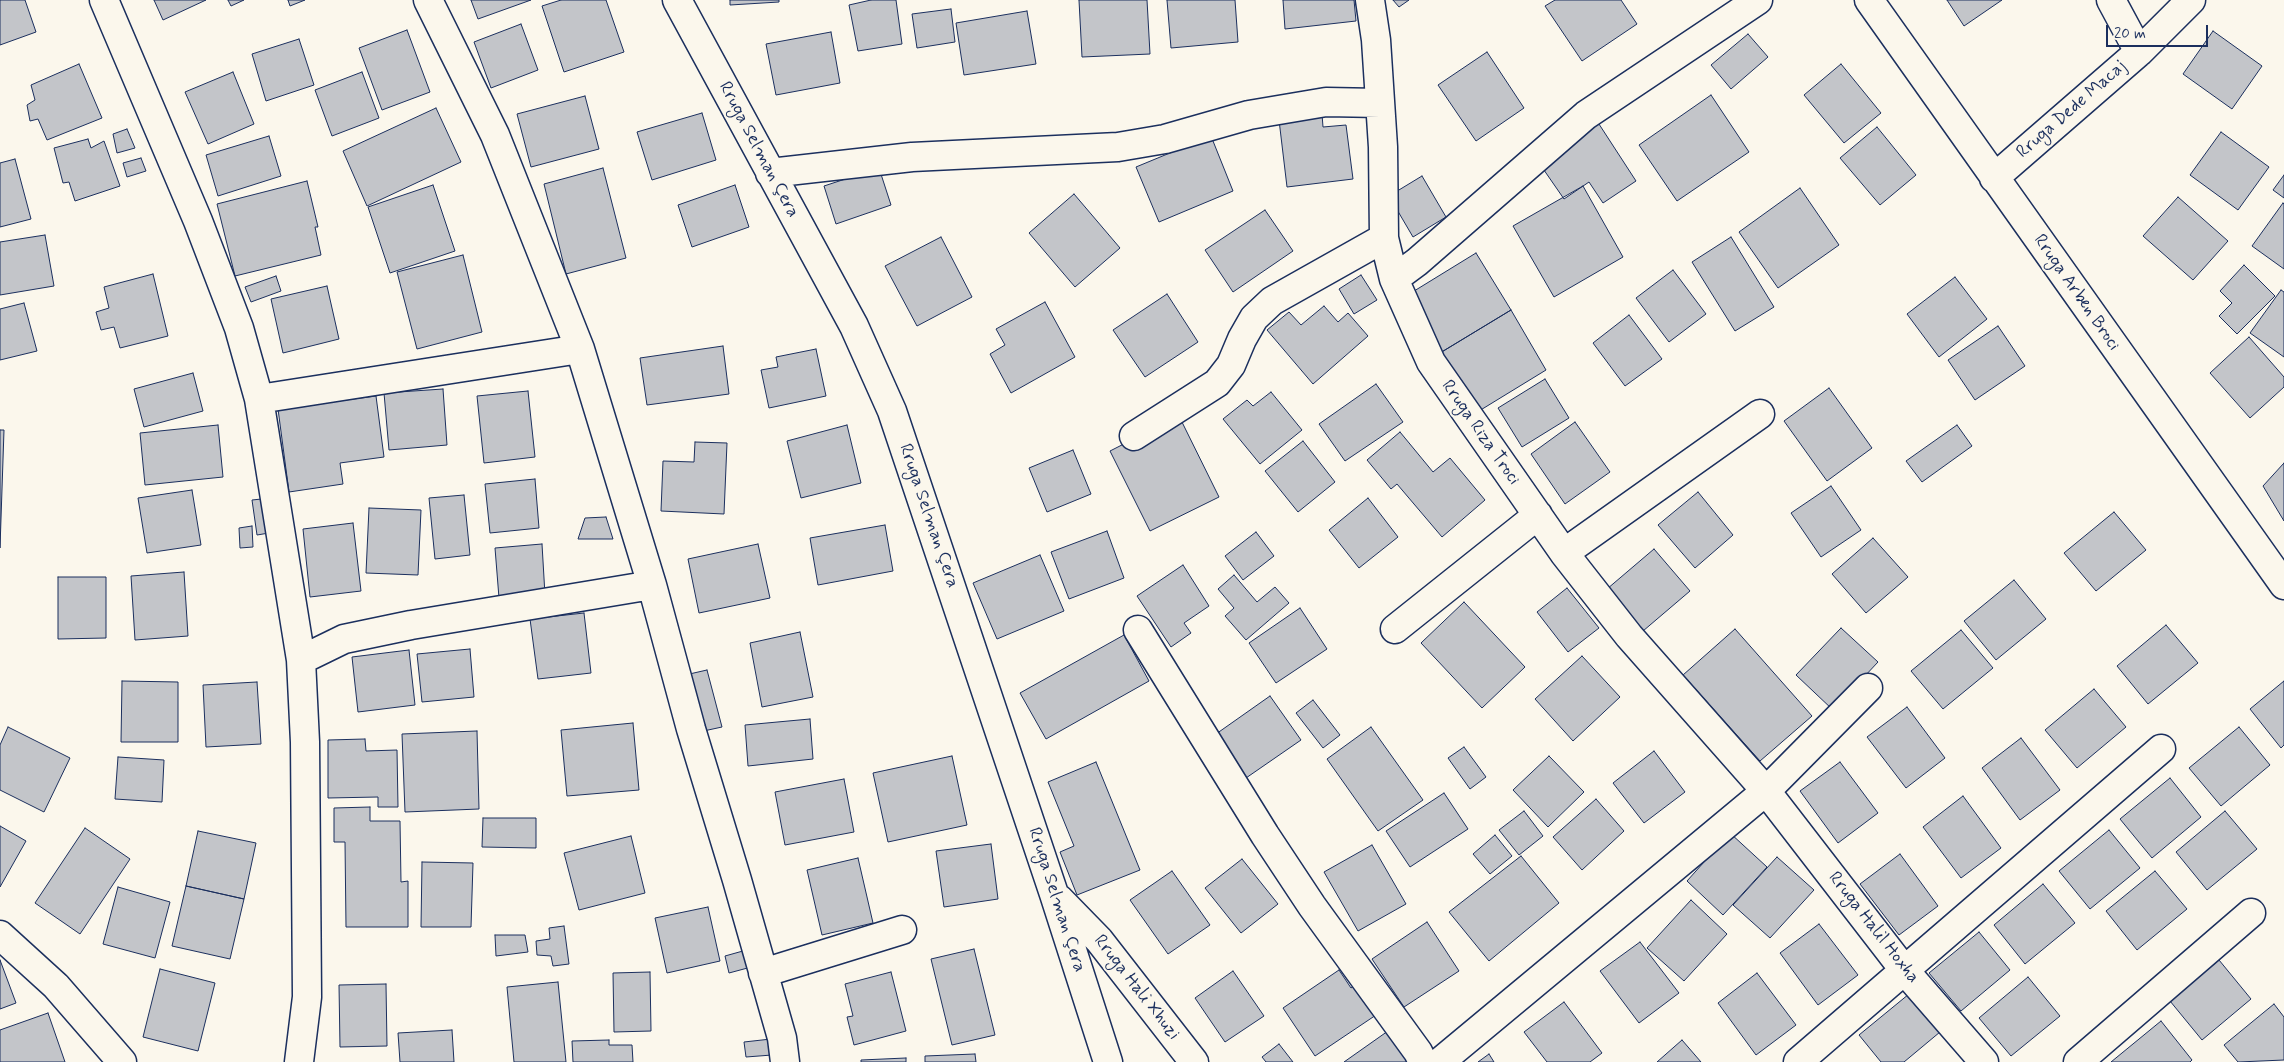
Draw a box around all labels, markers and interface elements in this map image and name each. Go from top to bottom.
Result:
scale bar [2109,15,2212,47]
text: 20 m [2114,24,2146,44]
street label: Rruga Dede Macaj [2013,56,2131,164]
street label: Rruga Selman Çera [713,78,803,222]
street label: Rruga Arben Broci [2028,231,2124,355]
street label: Rruga Riza Troci [1436,376,1524,490]
street label: Rruga Selman Çera [893,441,963,591]
street label: Rruga Selman Çera [1022,825,1090,975]
street label: Rruga Halil Hoxha [1823,868,1923,988]
street label: Rruga Hali Xhuzi [1088,931,1184,1045]

